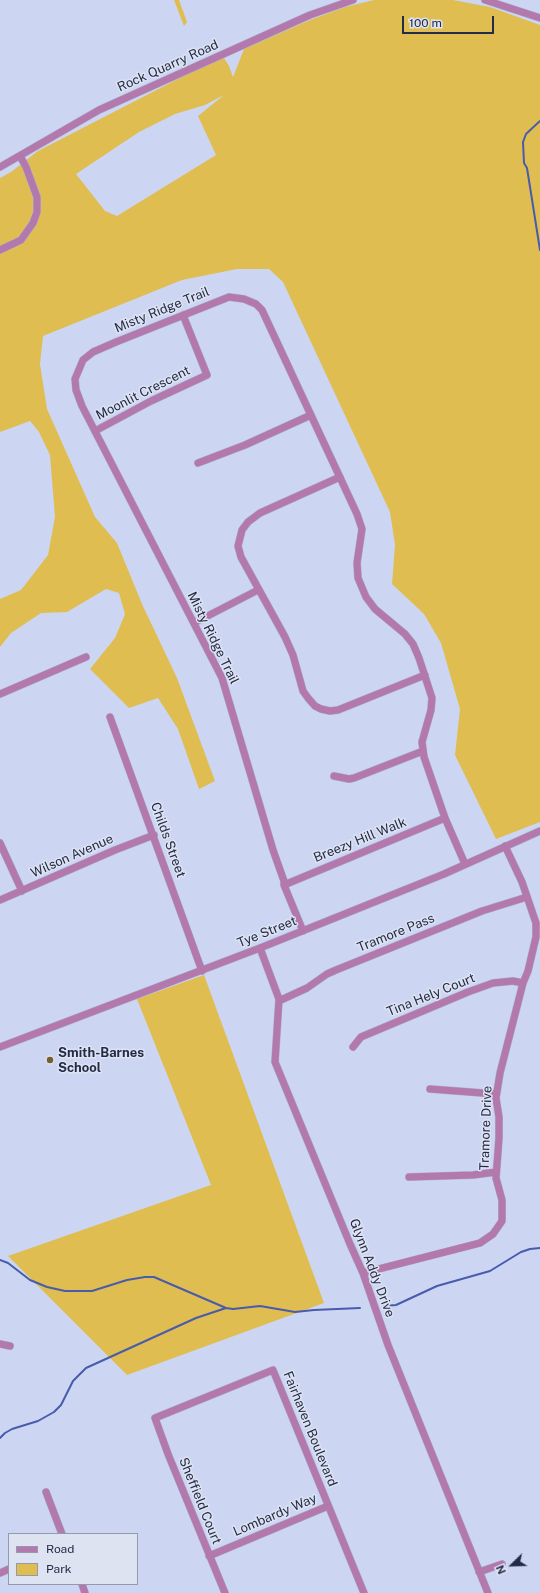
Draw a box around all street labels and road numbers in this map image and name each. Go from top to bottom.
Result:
street label: Rock Quarry Road [115,37,221,95]
street label: Misty Ridge Trail [112,284,212,336]
street label: Moonlit Crescent [93,363,193,423]
street label: Misty Ridge Trail [184,589,242,687]
street label: Childs Street [147,800,189,880]
street label: Breezy Hill Walk [311,814,409,866]
street label: Wilson Avenue [28,831,116,881]
street label: Tramore Pass [355,910,437,956]
street label: Tye Street [235,913,299,951]
street label: Tina Hely Court [385,970,477,1020]
street label: Tramore Drive [477,1085,495,1171]
street label: Glynn Addy Drive [346,1217,398,1319]
street label: Fairhaven Boulevard [280,1369,340,1489]
street label: Sheffield Court [176,1455,224,1547]
street label: Lombardy Way [231,1490,319,1540]

